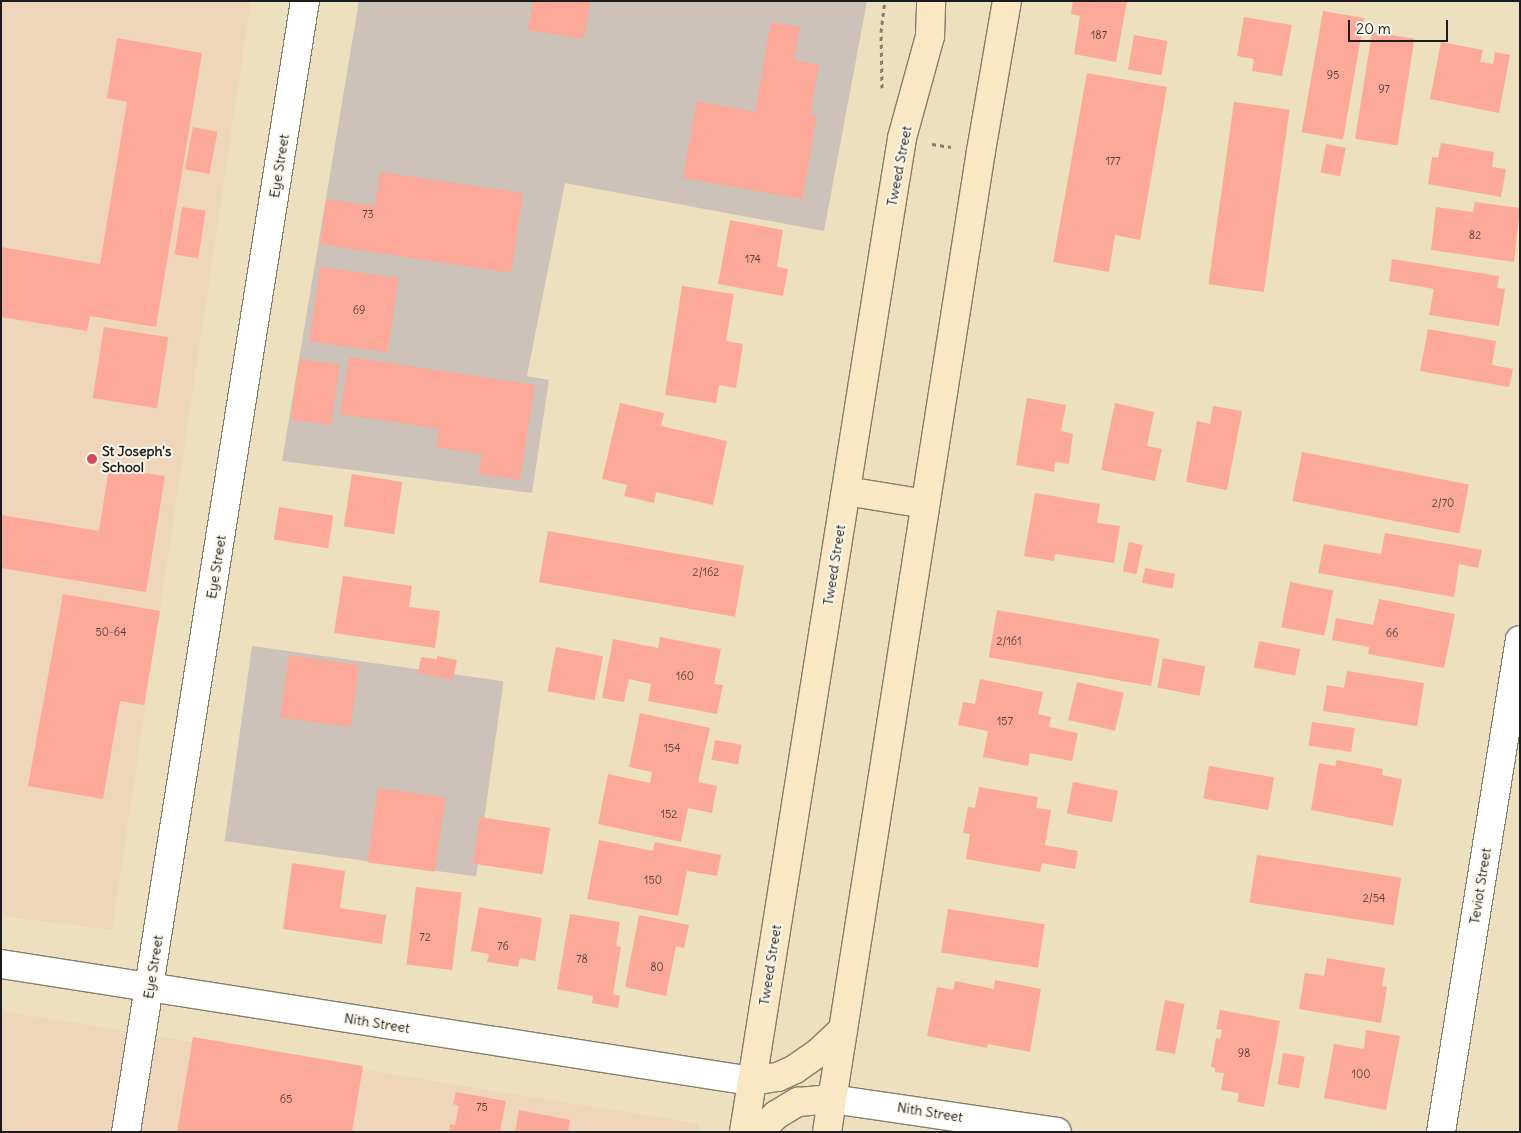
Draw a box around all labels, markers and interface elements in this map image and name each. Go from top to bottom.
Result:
scale bar [1351,10,1451,42]
text: 20 m [1356,19,1391,38]
house number: 187 [1091,28,1107,42]
house number: 95 [1327,68,1339,82]
house number: 97 [1378,82,1390,96]
street label: Tweed Street [883,124,915,208]
street label: Eye Street [266,133,292,199]
house number: 177 [1105,154,1121,168]
house number: 73 [362,207,374,221]
house number: 82 [1469,228,1481,242]
house number: 174 [745,252,761,266]
house number: 69 [353,303,365,317]
place label: St Joseph's School [102,443,171,476]
marker: St Joseph's School [86,453,98,465]
house number: 2/70 [1432,496,1454,510]
street label: Tweed Street [819,523,849,607]
street label: Eye Street [203,534,229,600]
house number: 2/162 [693,565,719,579]
house number: 50-64 [96,625,126,639]
house number: 66 [1386,626,1398,640]
house number: 2/161 [996,634,1022,648]
house number: 160 [676,669,694,683]
house number: 157 [997,714,1013,728]
house number: 154 [663,741,681,755]
house number: 152 [661,807,677,821]
street label: Teviot Street [1466,847,1494,925]
house number: 150 [644,873,662,887]
house number: 2/54 [1363,891,1385,905]
street label: Tweed Street [755,923,785,1007]
house number: 72 [419,930,431,944]
street label: Eye Street [140,934,166,1000]
house number: 76 [497,939,509,953]
house number: 78 [576,952,588,966]
house number: 80 [650,960,664,974]
street label: Nith Street [343,1010,411,1036]
house number: 98 [1238,1046,1250,1060]
house number: 100 [1352,1067,1370,1081]
house number: 65 [280,1092,292,1106]
street label: Nith Street [896,1099,964,1125]
house number: 75 [476,1100,488,1114]

